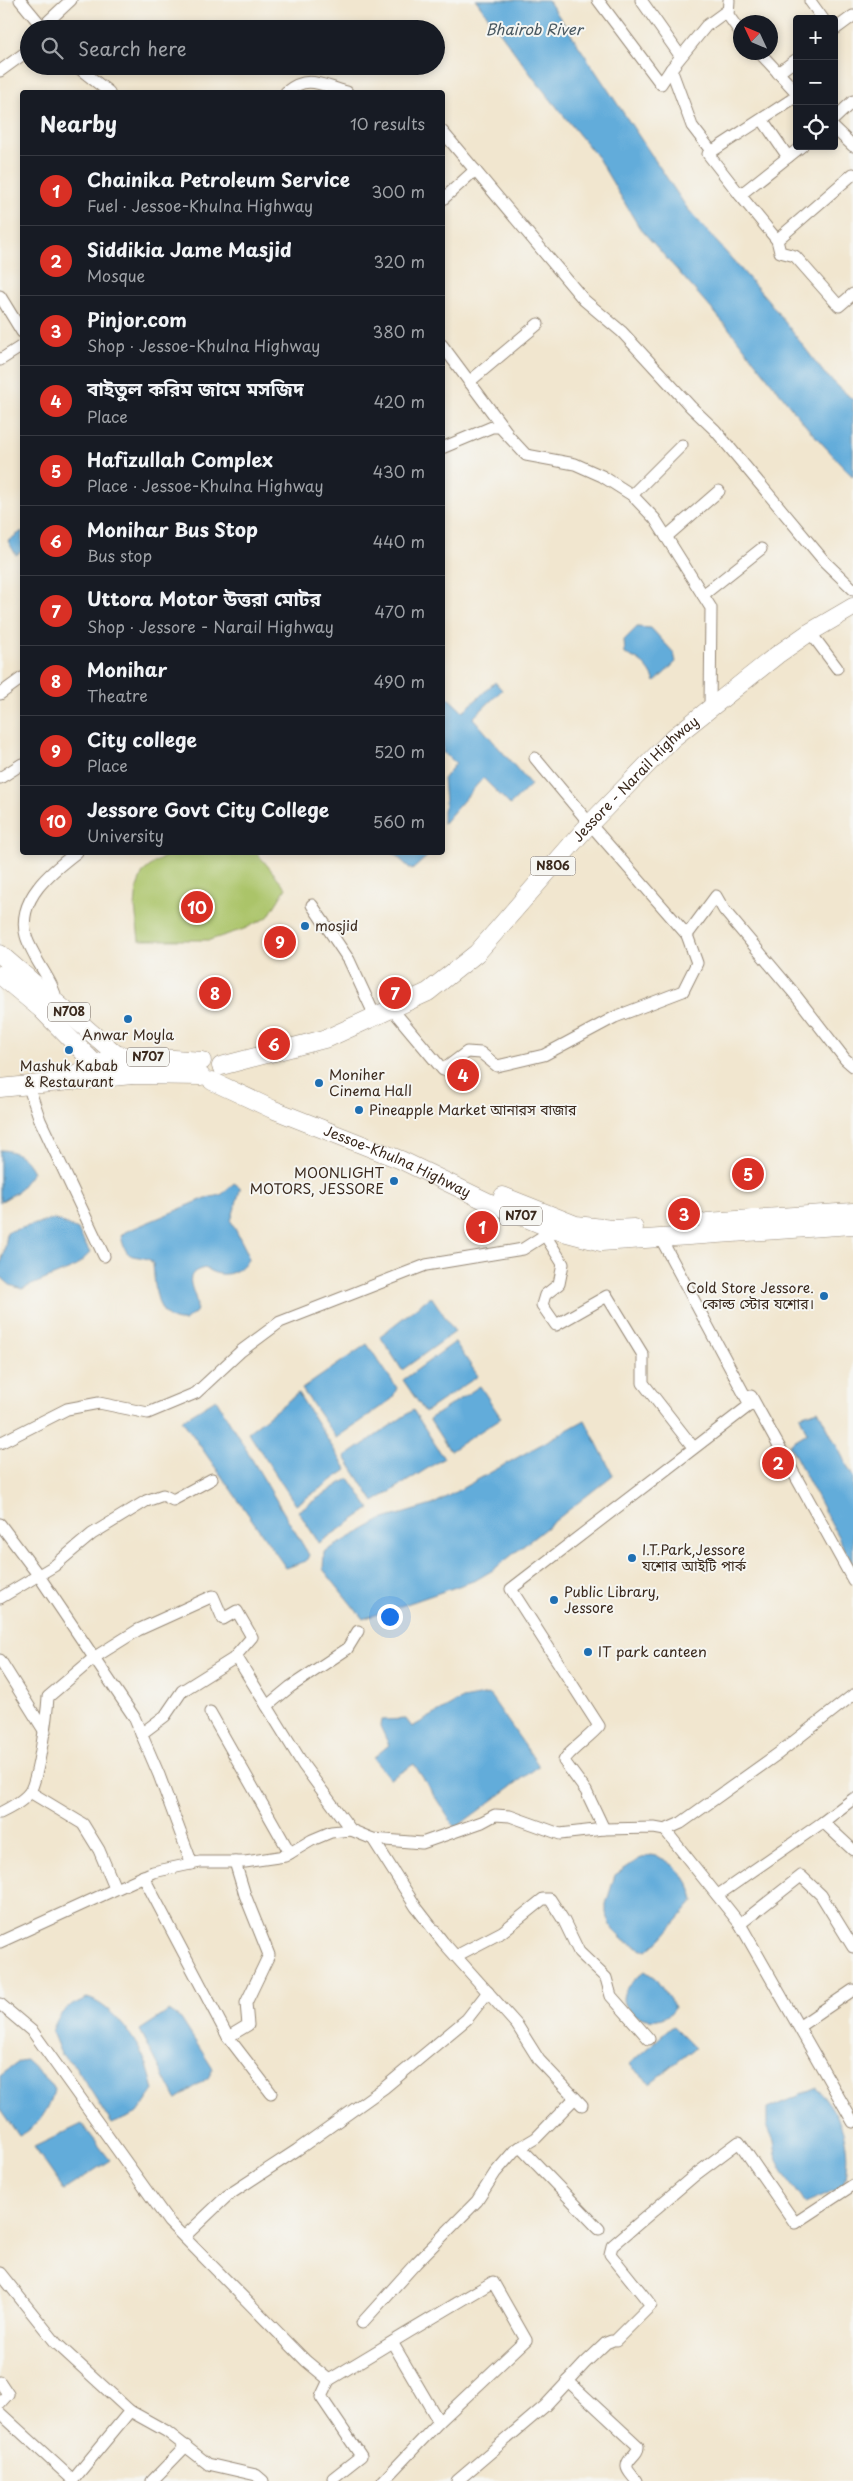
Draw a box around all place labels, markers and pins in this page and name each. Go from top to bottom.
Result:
pin: 10 [181,888,213,926]
place label: mosjid [315,915,358,936]
marker: mosjid [299,920,311,932]
pin: 9 [264,923,296,961]
pin: 8 [199,974,231,1012]
pin: 7 [379,974,411,1012]
marker: Anwar Moyla [122,1013,134,1025]
place label: Anwar Moyla [82,1024,174,1045]
pin: 6 [258,1025,290,1063]
marker: Mashuk Kabab & Restaurant [63,1044,75,1056]
place label: Mashuk Kabab & Restaurant [20,1055,118,1092]
pin: 4 [447,1056,479,1094]
place label: Moniher Cinema Hall [329,1064,412,1101]
marker: Moniher Cinema Hall [313,1077,325,1089]
place label: Pineapple Market আনারস বাজার [369,1099,577,1120]
marker: Pineapple Market আনারস বাজার [353,1104,365,1116]
pin: 5 [732,1155,764,1193]
place label: MOONLIGHT MOTORS, JESSORE [250,1162,384,1199]
marker: MOONLIGHT MOTORS, JESSORE [388,1175,400,1187]
pin: 3 [668,1195,700,1233]
pin: 1 [466,1208,498,1246]
place label: Cold Store Jessore. কোল্ড স্টোর যশোর। [686,1277,814,1314]
marker: Cold Store Jessore. কোল্ড স্টোর যশোর। [818,1290,830,1302]
pin: 2 [762,1444,794,1482]
place label: I.T.Park,Jessore যশোর আইটি পার্ক [641,1539,747,1576]
marker: I.T.Park,Jessore যশোর আইটি পার্ক [626,1552,638,1564]
place label: Public Library, Jessore [564,1581,660,1618]
marker: Public Library, Jessore [548,1594,560,1606]
place label: IT park canteen [598,1641,707,1662]
marker: IT park canteen [582,1646,594,1658]

